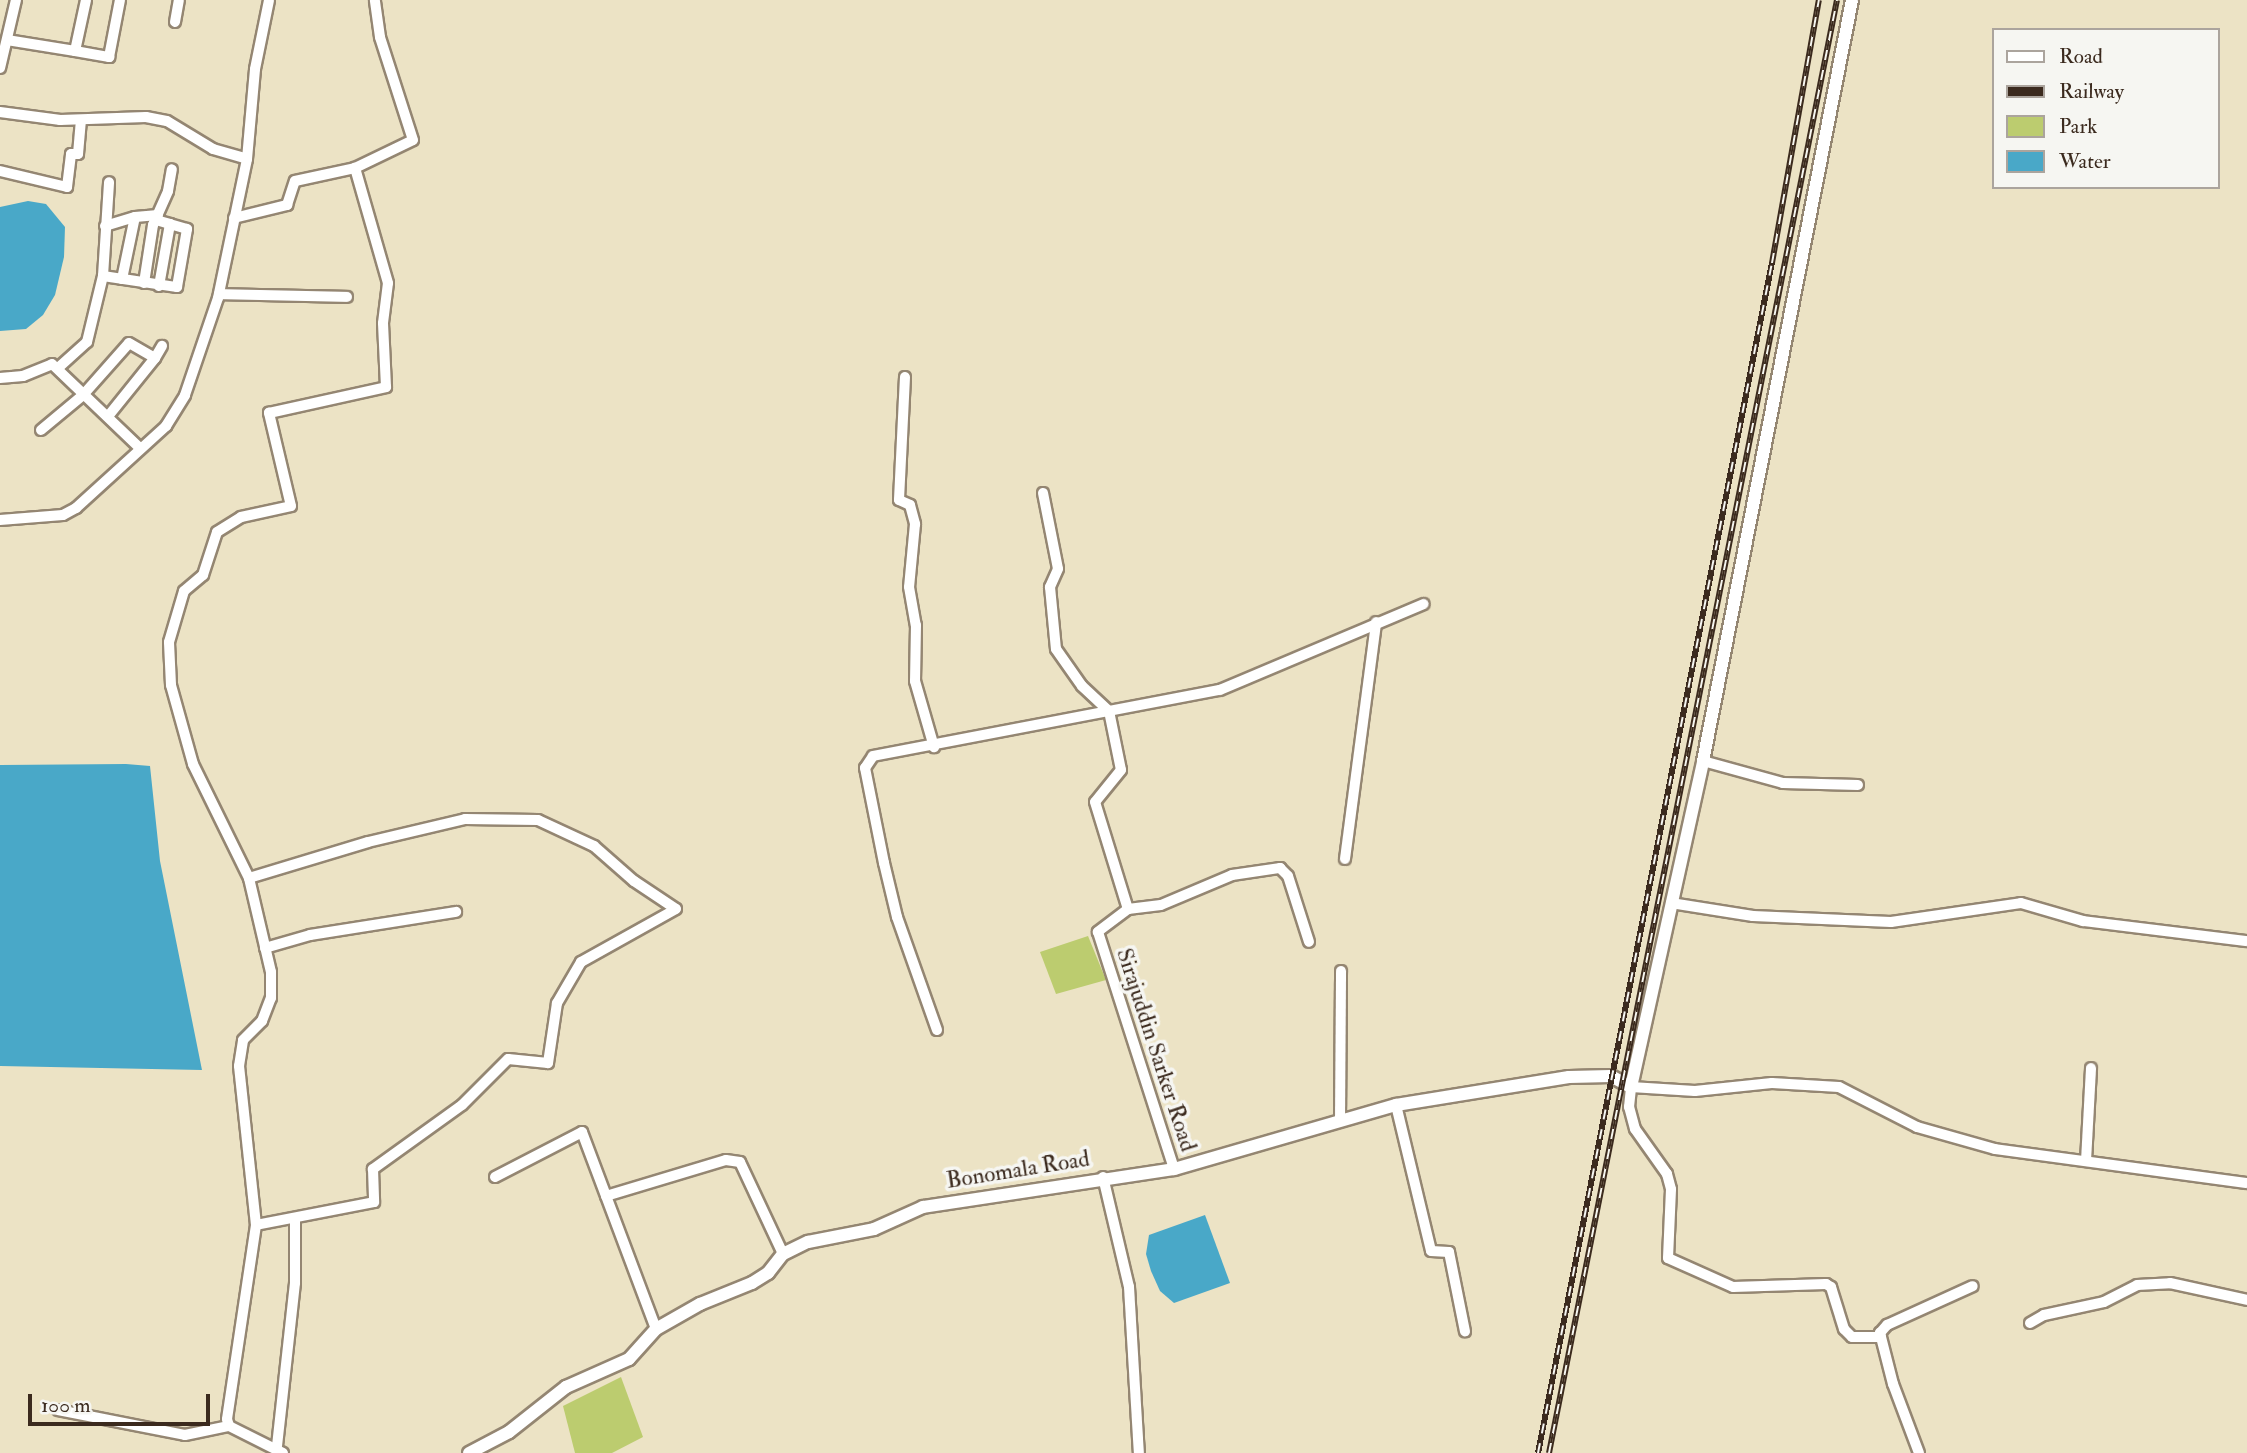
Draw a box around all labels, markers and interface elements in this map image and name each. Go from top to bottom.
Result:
legend [1992,28,2219,189]
text: Road [2059,43,2103,70]
text: Railway [2059,78,2124,105]
text: Park [2059,113,2097,140]
text: Water [2059,148,2111,175]
street label: Sirajuddin Sarker Road [1110,945,1202,1155]
street label: Bonomala Road [944,1145,1092,1195]
scale bar [32,1380,214,1424]
text: 100 m [41,1392,91,1419]

